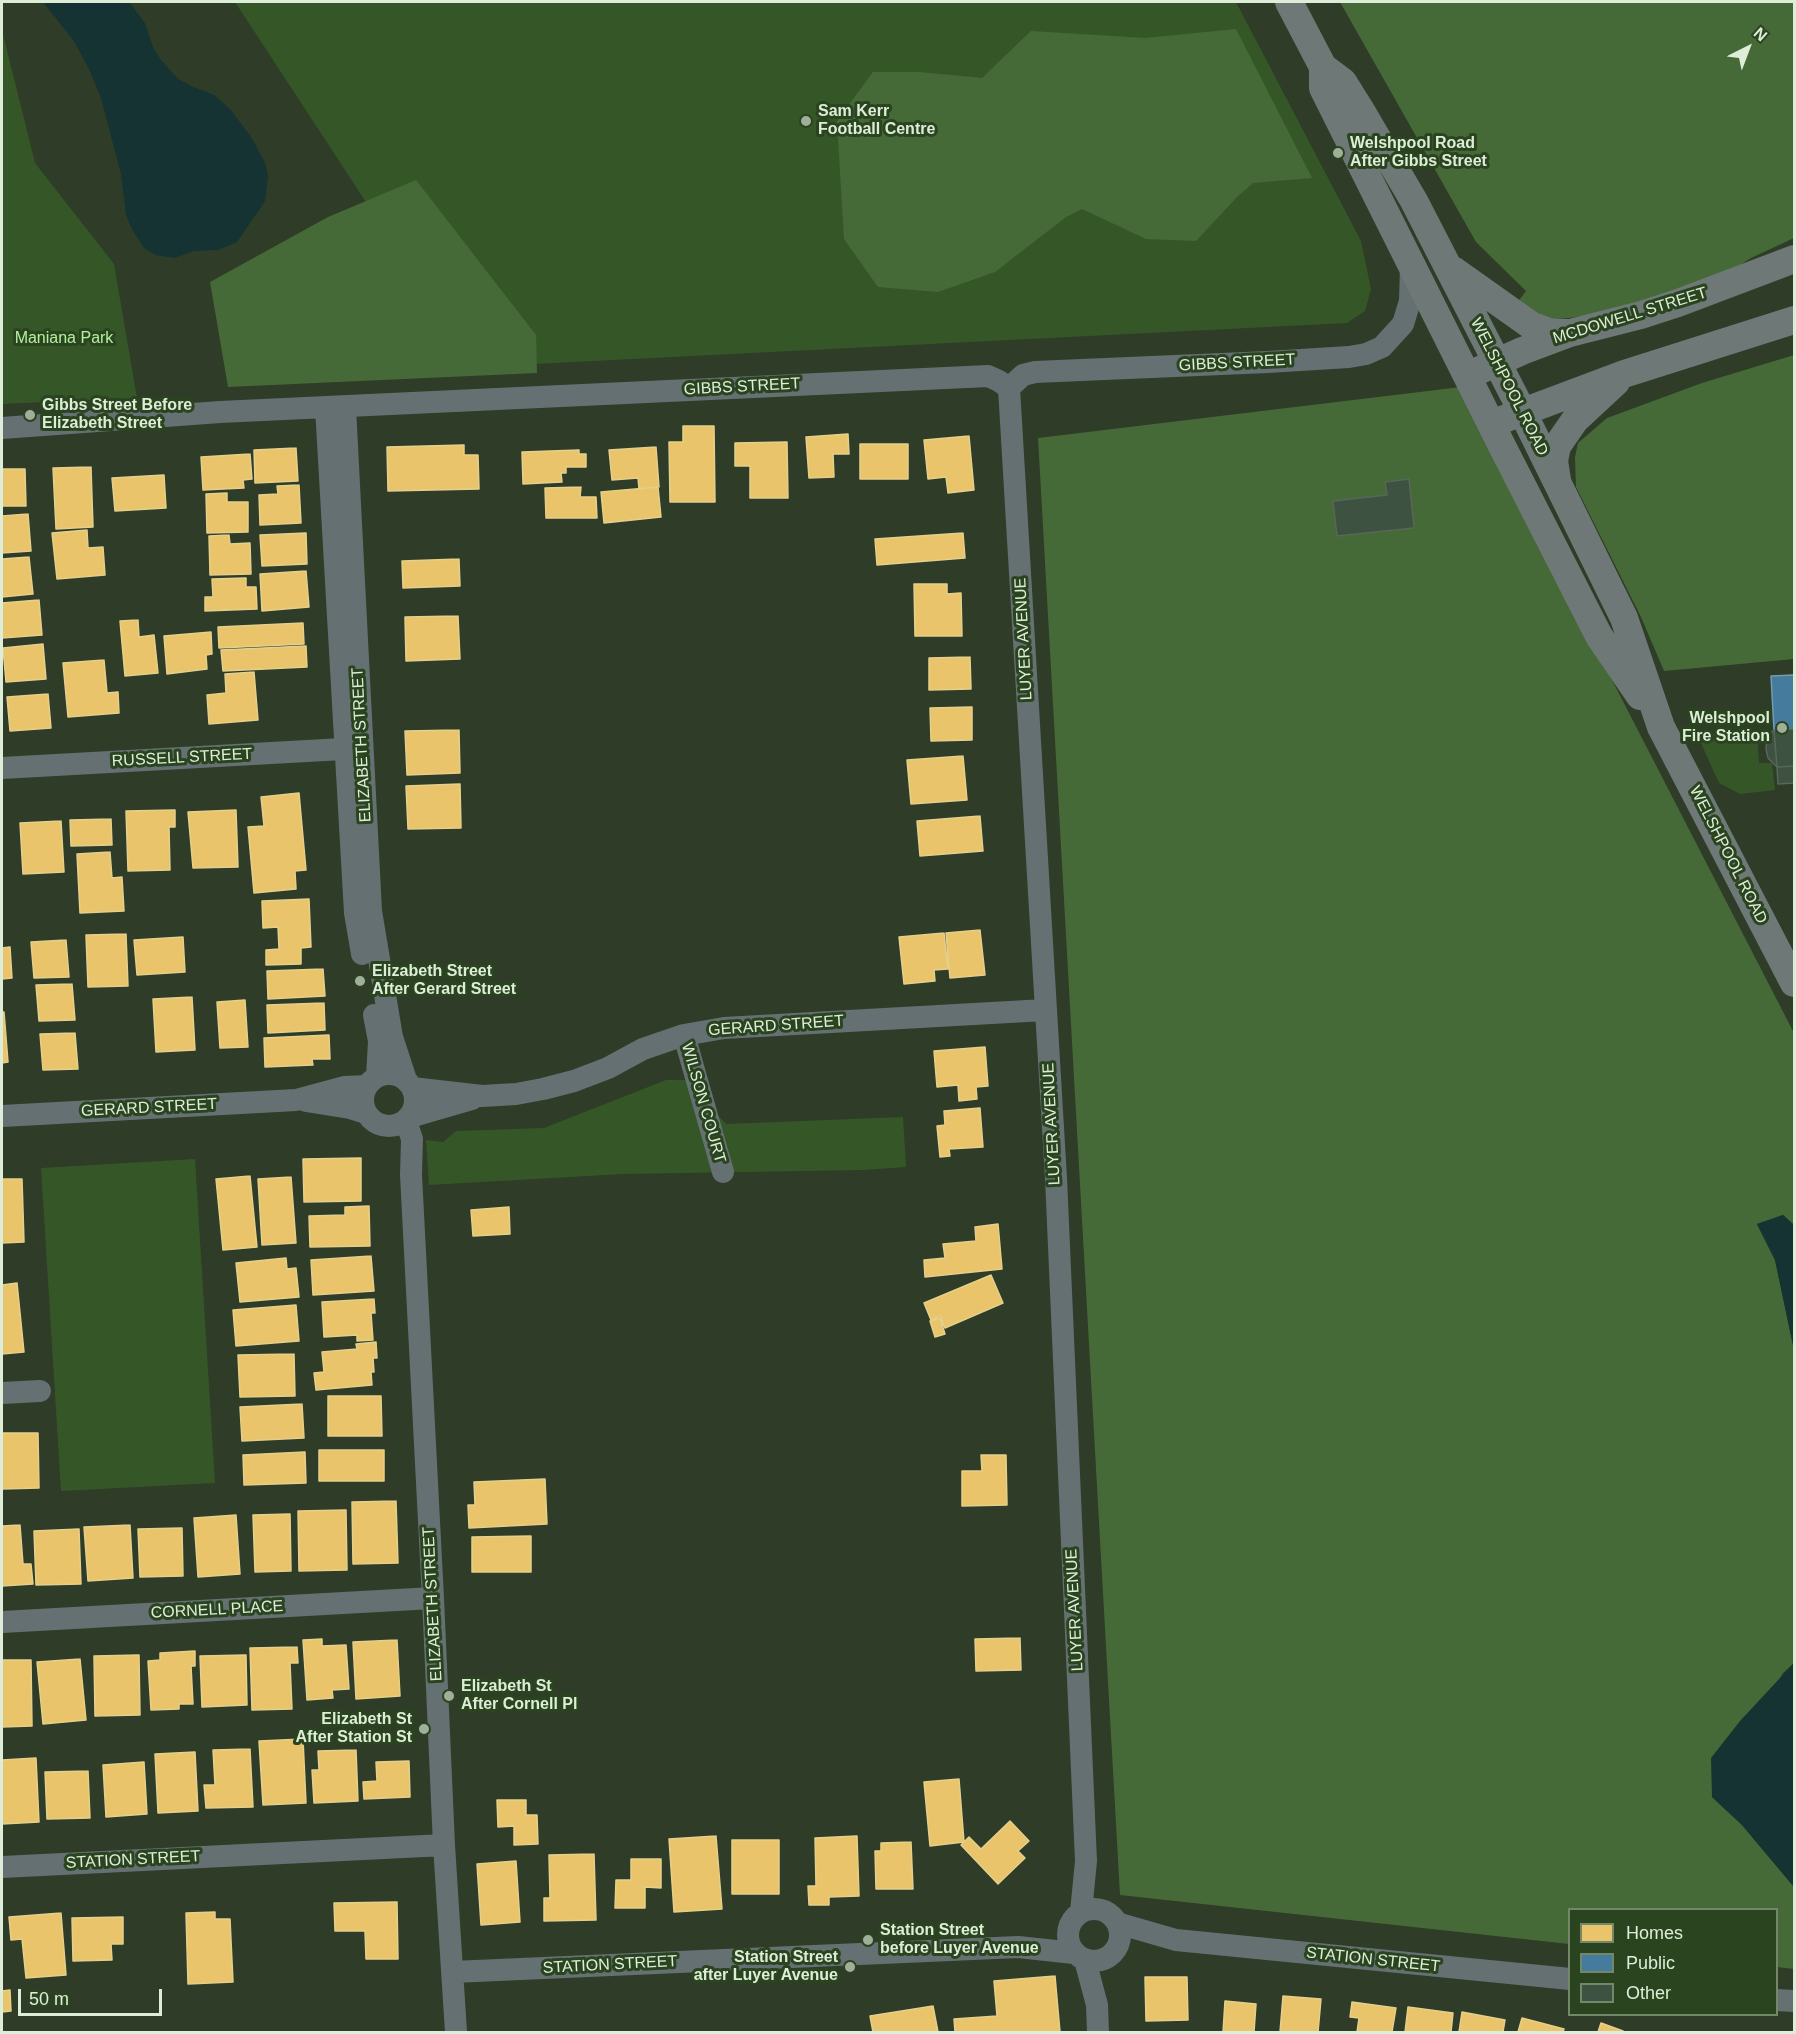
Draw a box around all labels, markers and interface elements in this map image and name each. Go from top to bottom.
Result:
north arrow [1718,18,1778,78]
text: N [1750,24,1770,44]
place label: Sam Kerr Football Centre [818,102,935,140]
marker: Sam Kerr Football Centre [799,114,813,128]
place label: Welshpool Road After Gibbs Street [1350,134,1487,172]
marker: Welshpool Road After Gibbs Street [1331,146,1345,160]
street label: MCDOWELL STREET [1551,283,1709,349]
street label: WELSHPOOL ROAD [1466,315,1552,459]
park label: Maniana Park [15,329,113,349]
street label: GIBBS STREET [1178,350,1296,376]
street label: GIBBS STREET [683,374,801,400]
place label: Gibbs Street Before Elizabeth Street [42,396,192,434]
marker: Gibbs Street Before Elizabeth Street [23,408,37,422]
street label: LUYER AVENUE [1011,577,1037,701]
street label: ELIZABETH STREET [348,667,376,823]
place label: Welshpool Fire Station [1682,709,1770,747]
marker: Welshpool Fire Station [1775,721,1789,735]
street label: RUSSELL STREET [111,745,253,771]
street label: WELSHPOOL ROAD [1685,783,1771,927]
place label: Elizabeth Street After Gerard Street [372,962,516,1000]
marker: Elizabeth Street After Gerard Street [353,974,367,988]
street label: GERARD STREET [707,1012,845,1040]
street label: WILSON COURT [677,1041,729,1165]
street label: LUYER AVENUE [1039,1062,1065,1186]
street label: GERARD STREET [81,1095,217,1121]
street label: ELIZABETH STREET [419,1526,447,1682]
street label: LUYER AVENUE [1062,1548,1088,1672]
street label: CORNELL PLACE [150,1597,284,1623]
place label: Elizabeth St After Cornell Pl [461,1677,577,1715]
marker: Elizabeth St After Cornell Pl [442,1689,456,1703]
place label: Elizabeth St After Station St [296,1710,412,1748]
marker: Elizabeth St After Station St [417,1722,431,1736]
street label: STATION STREET [65,1847,201,1873]
legend [1568,1908,1778,2016]
place label: Station Street before Luyer Avenue [880,1921,1039,1959]
text: Homes [1626,1923,1683,1943]
marker: Station Street before Luyer Avenue [861,1933,875,1947]
street label: STATION STREET [1305,1943,1441,1977]
place label: Station Street after Luyer Avenue [694,1948,838,1986]
street label: STATION STREET [542,1952,678,1978]
text: Public [1626,1953,1675,1973]
marker: Station Street after Luyer Avenue [843,1960,857,1974]
scale bar [21,1977,165,2015]
text: Other [1626,1983,1671,2003]
text: 50 m [29,1989,69,2009]

